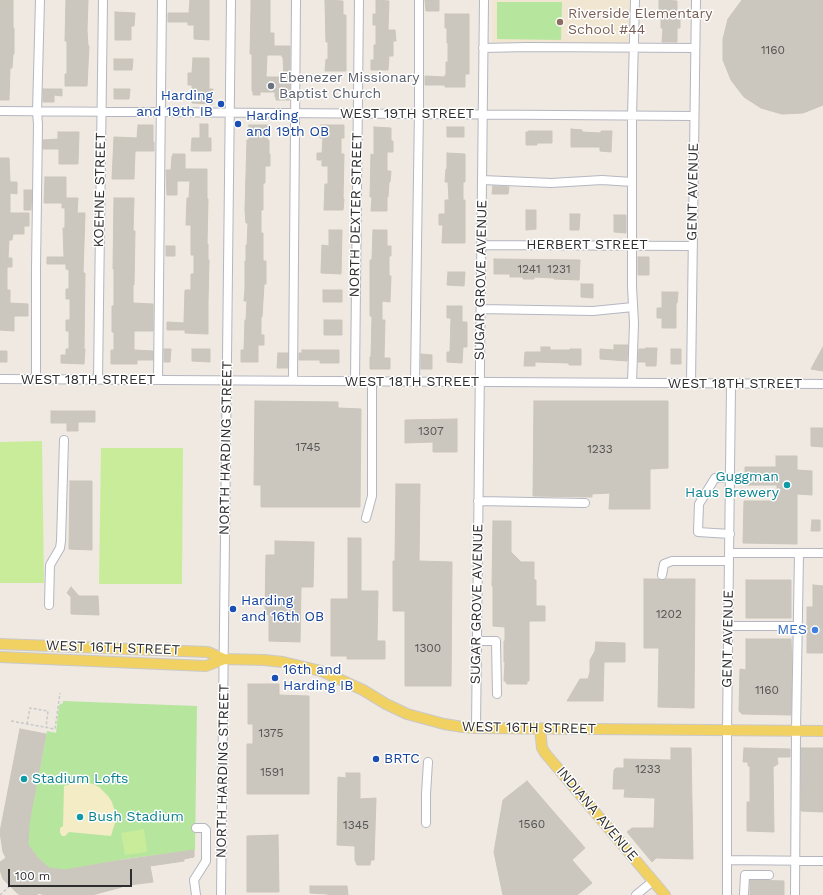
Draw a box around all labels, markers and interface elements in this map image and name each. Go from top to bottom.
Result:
place label: Riverside Elementary School #44 [568,6,712,38]
marker: Riverside Elementary School #44 [555,17,565,27]
house number: 1160 [761,43,785,57]
place label: Ebenezer Missionary Baptist Church [279,70,420,102]
marker: Ebenezer Missionary Baptist Church [266,81,276,91]
place label: Harding and 19th IB [136,88,213,120]
marker: Harding and 19th IB [216,99,226,109]
street label: WEST 19TH STREET [340,106,474,122]
place label: Harding and 19th OB [246,108,329,140]
marker: Harding and 19th OB [233,119,243,129]
street label: KOEHNE STREET [91,132,109,248]
street label: NORTH DEXTER STREET [346,132,366,298]
street label: GENT AVENUE [684,143,702,241]
street label: SUGAR GROVE AVENUE [471,200,491,360]
street label: HERBERT STREET [526,237,648,253]
house number: 1241 [517,262,541,276]
house number: 1231 [547,262,571,276]
street label: NORTH HARDING STREET [216,361,236,535]
street label: WEST 18TH STREET [21,372,155,388]
street label: WEST 18TH STREET [345,374,479,390]
street label: WEST 18TH STREET [668,376,802,392]
house number: 1307 [418,424,444,438]
house number: 1745 [296,440,320,454]
house number: 1233 [587,442,613,456]
place label: Guggman Haus Brewery [685,469,779,502]
marker: Guggman Haus Brewery [782,480,792,490]
street label: SUGAR GROVE AVENUE [467,524,487,684]
street label: GENT AVENUE [719,590,737,688]
place label: Harding and 16th OB [241,593,324,626]
marker: Harding and 16th OB [228,604,238,614]
house number: 1202 [656,607,682,621]
place label: MES [777,622,807,638]
marker: MES [810,625,820,635]
street label: WEST 16TH STREET [46,637,180,659]
house number: 1300 [415,641,441,655]
place label: 16th and Harding IB [283,662,353,694]
marker: 16th and Harding IB [270,673,280,683]
house number: 1160 [755,683,779,697]
street label: NORTH HARDING STREET [213,684,233,858]
street label: WEST 16TH STREET [462,718,596,738]
house number: 1375 [259,726,283,740]
place label: BRTC [384,751,420,767]
marker: BRTC [371,754,381,764]
house number: 1233 [635,762,661,776]
street label: INDIANA AVENUE [553,764,641,864]
house number: 1591 [260,765,284,779]
place label: Stadium Lofts [32,771,129,787]
marker: Stadium Lofts [19,774,29,784]
place label: Bush Stadium [88,809,184,825]
marker: Bush Stadium [75,812,85,822]
house number: 1560 [519,817,545,831]
house number: 1345 [343,818,369,832]
scale bar [10,861,134,887]
text: 100 m [15,869,50,883]

